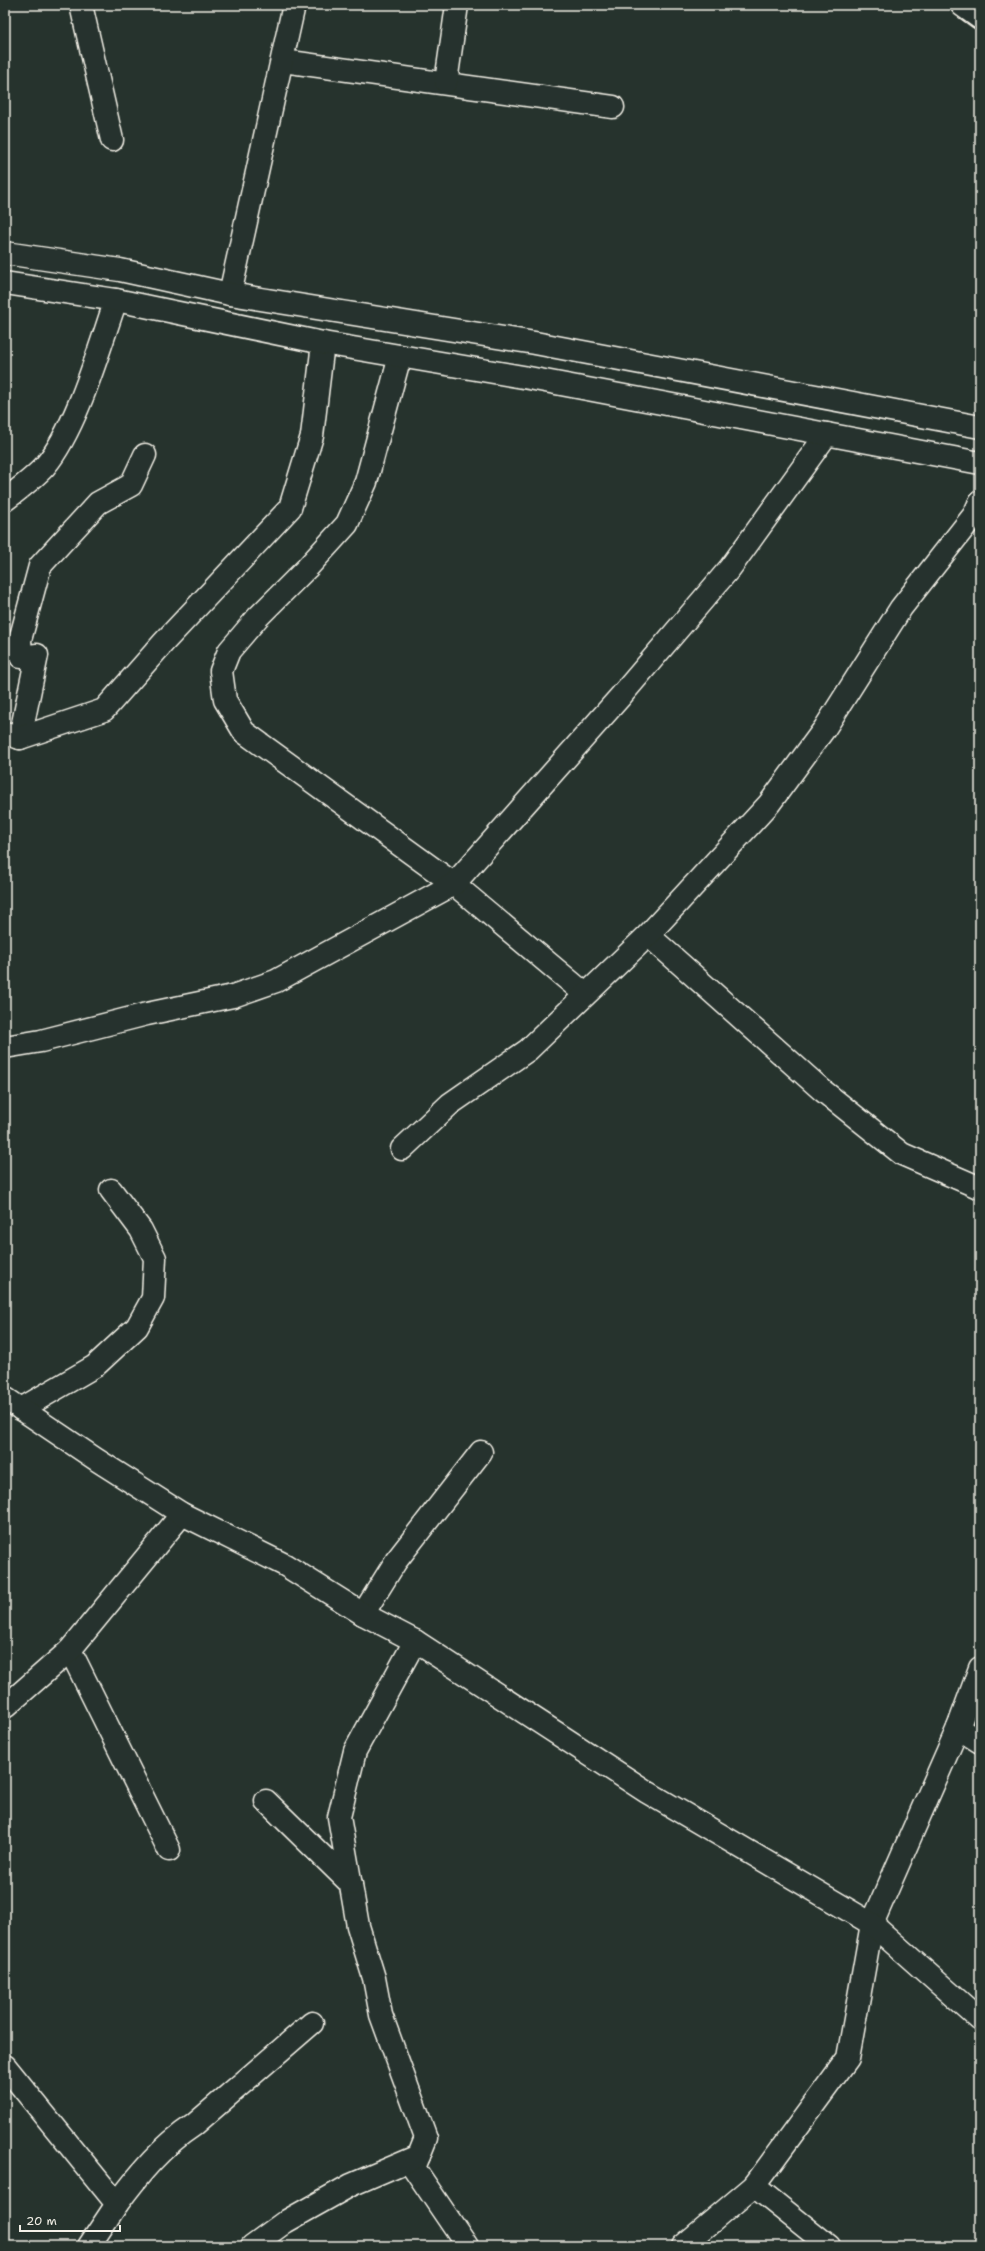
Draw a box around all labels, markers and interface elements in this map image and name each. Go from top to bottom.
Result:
scale bar [20,2207,120,2233]
text: 20 m [26,2213,57,2229]

